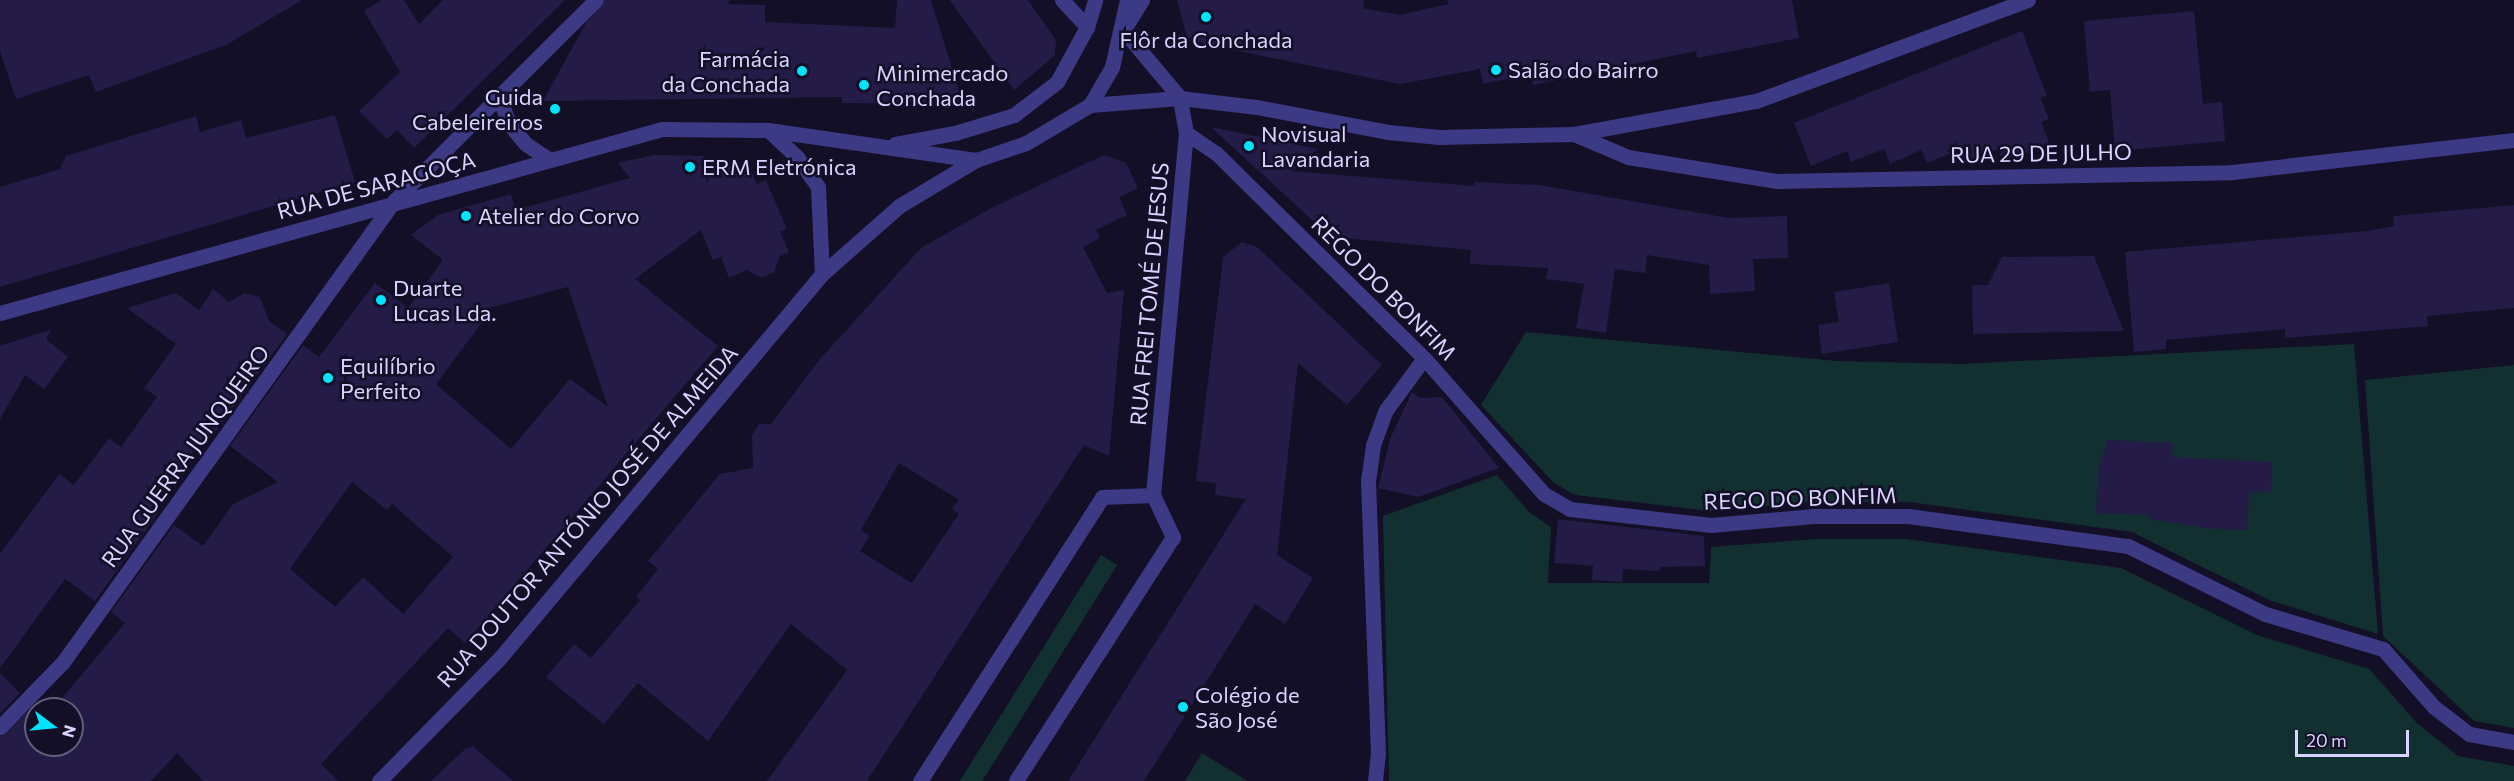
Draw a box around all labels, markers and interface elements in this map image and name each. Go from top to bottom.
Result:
marker: Flôr da Conchada [1199,10,1213,24]
place label: Flôr da Conchada [1120,27,1292,53]
place label: Farmácia da Conchada [662,45,790,96]
place label: Salão do Bairro [1508,57,1659,83]
place label: Minimercado Conchada [876,59,1008,110]
marker: Salão do Bairro [1489,63,1503,77]
marker: Farmácia da Conchada [795,64,809,78]
marker: Minimercado Conchada [857,78,871,92]
place label: Guida Cabeleireiros [412,83,543,134]
marker: Guida Cabeleireiros [548,102,562,116]
place label: Novisual Lavandaria [1261,120,1370,172]
street label: RUA 29 DE JULHO [1950,138,2132,168]
marker: Novisual Lavandaria [1242,139,1256,153]
street label: RUA DE SARAGOÇA [274,146,478,224]
place label: ERM Eletrónica [702,154,856,180]
marker: ERM Eletrónica [683,160,697,174]
street label: RUA FREI TOMÉ DE JESUS [1124,161,1174,427]
place label: Atelier do Corvo [478,203,640,229]
marker: Atelier do Corvo [459,209,473,223]
street label: REGO DO BONFIM [1306,210,1462,366]
place label: Duarte Lucas Lda. [393,274,496,326]
marker: Duarte Lucas Lda. [374,293,388,307]
street label: RUA GUERRA JUNQUEIRO [96,340,274,572]
street label: RUA DOUTOR ANTÓNIO JOSÉ DE ALMEIDA [431,340,743,692]
place label: Equilíbrio Perfeito [340,352,436,404]
marker: Equilíbrio Perfeito [321,371,335,385]
street label: REGO DO BONFIM [1703,481,1897,515]
place label: Colégio de São José [1195,681,1300,732]
north arrow [24,697,84,757]
marker: Colégio de São José [1176,700,1190,714]
scale bar [2298,718,2412,756]
text: N [59,723,81,740]
text: 20 m [2306,729,2347,751]

